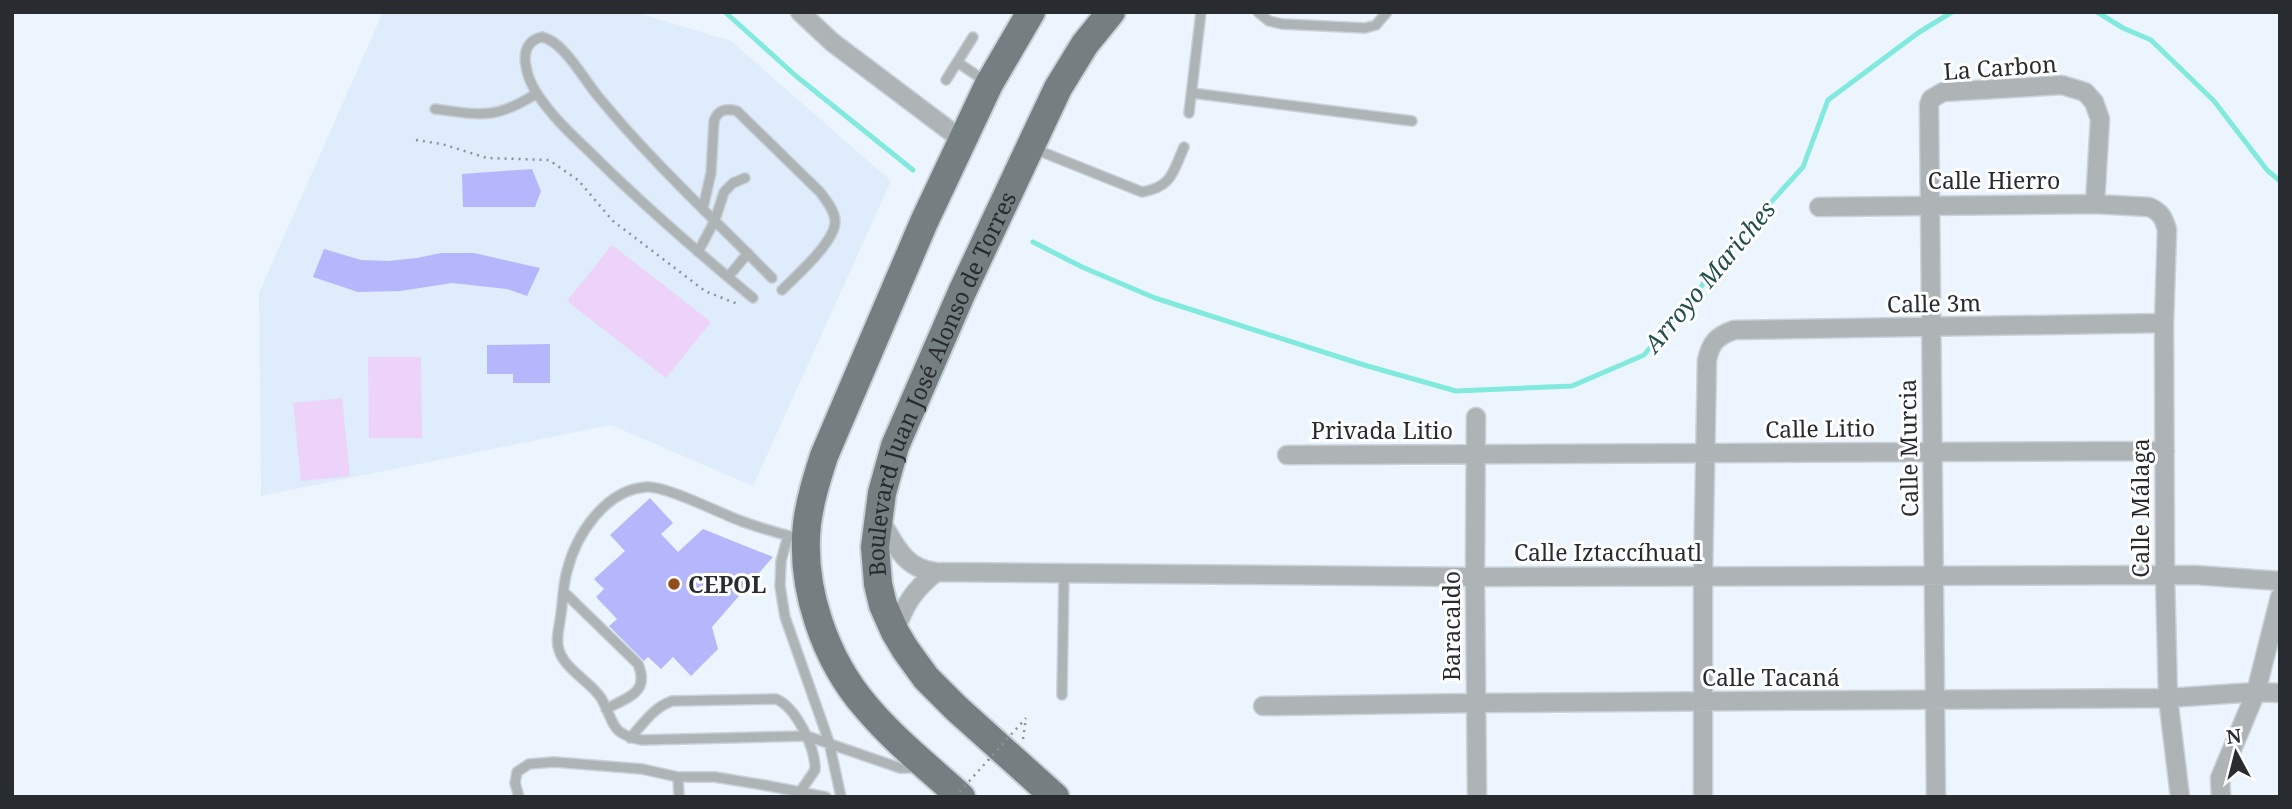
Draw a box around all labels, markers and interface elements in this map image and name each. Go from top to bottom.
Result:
street label: La Carbon [1942,47,2058,87]
street label: Calle Hierro [1928,164,2060,196]
street label: Boulevard Juan José Alonso de Torres [859,186,1023,578]
water label: Arroyo Mariches [1634,193,1782,360]
street label: Calle 3m [1887,286,1982,320]
street label: Calle Murcia [1891,379,1925,517]
street label: Calle Litio [1765,411,1875,445]
street label: Privada Litio [1311,414,1453,446]
street label: Calle Málaga [2124,438,2156,578]
street label: Calle Iztaccíhuatl [1514,536,1702,568]
place label: CEPOL [688,568,766,600]
street label: Baracaldo [1435,571,1467,681]
marker: CEPOL [666,576,682,592]
street label: Calle Tacaná [1702,661,1840,693]
north arrow [2201,718,2271,788]
text: N [2225,722,2243,750]

